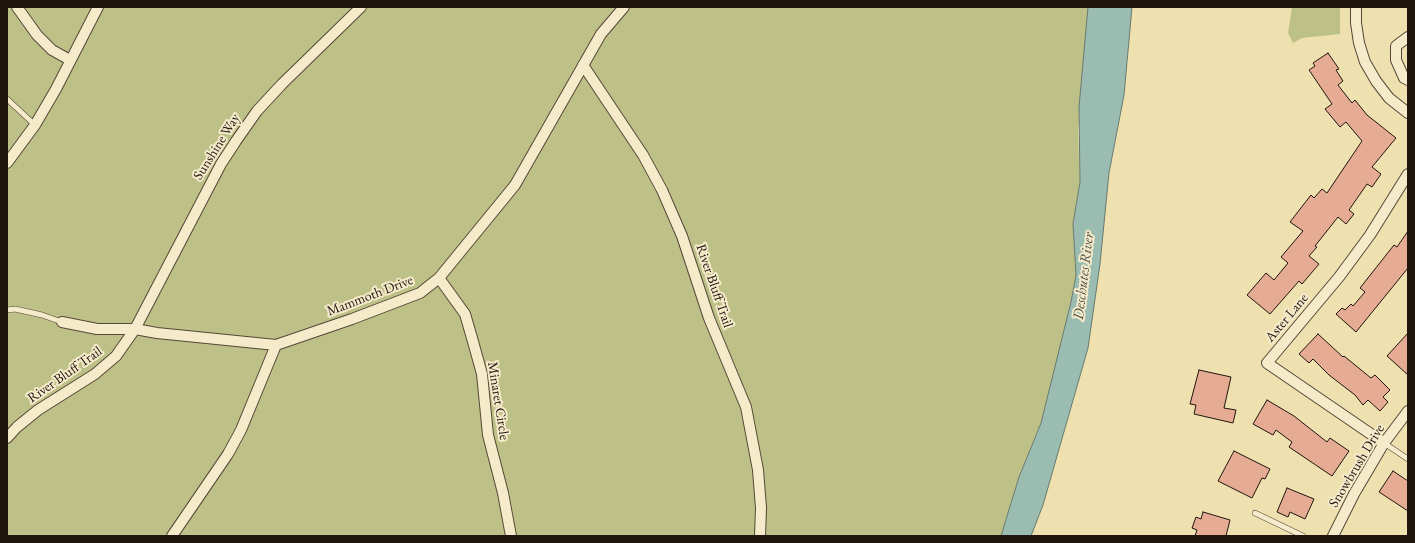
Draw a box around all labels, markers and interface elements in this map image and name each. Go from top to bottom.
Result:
street label: Sunshine Way [190,111,244,183]
water label: Deschutes River [1070,231,1098,321]
street label: River Bluff Trail [692,242,736,330]
street label: Mammoth Drive [325,272,415,320]
street label: Aster Lane [1262,290,1312,346]
street label: River Bluff Trail [25,343,105,407]
street label: Minaret Circle [484,361,512,441]
street label: Snowbrush Drive [1326,421,1388,511]

